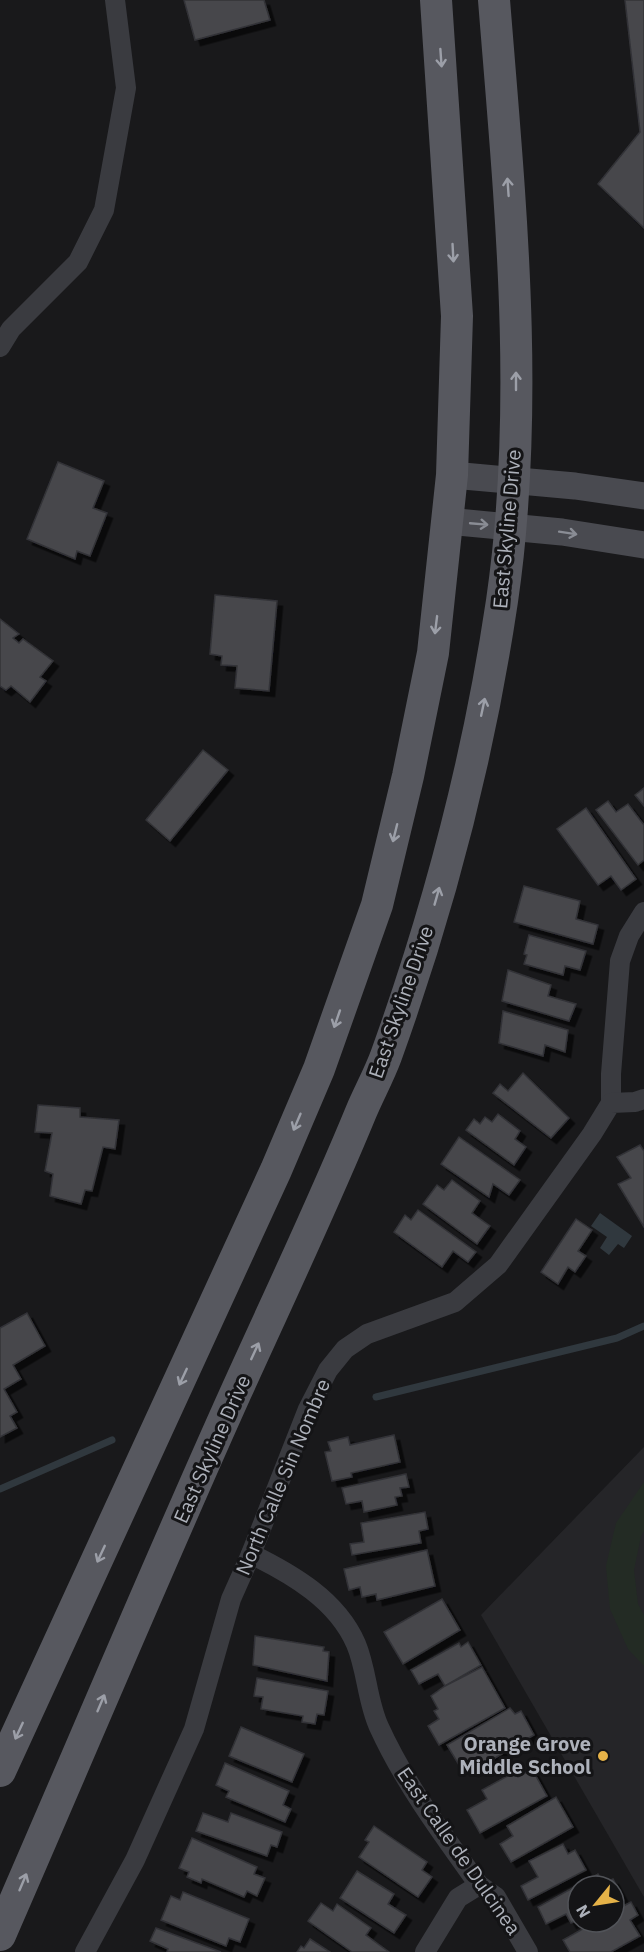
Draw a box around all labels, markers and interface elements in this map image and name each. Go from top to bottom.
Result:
one-way arrow [435,48,446,68]
one-way arrow [502,177,513,197]
one-way arrow [448,242,459,262]
one-way arrow [510,372,522,392]
street label: East Skyline Drive [486,448,527,610]
one-way arrow [468,518,488,529]
one-way arrow [558,528,578,539]
one-way arrow [430,615,441,635]
one-way arrow [478,697,489,717]
one-way arrow [388,823,400,842]
one-way arrow [432,887,443,906]
street label: East Skyline Drive [362,922,439,1082]
one-way arrow [330,1009,341,1028]
one-way arrow [290,1113,302,1131]
one-way arrow [249,1343,261,1361]
one-way arrow [176,1368,188,1386]
street label: East Skyline Drive [167,1370,256,1527]
street label: North Calle Sin Nombre [229,1375,336,1579]
one-way arrow [94,1545,106,1563]
one-way arrow [96,1694,107,1713]
one-way arrow [12,1722,23,1740]
place label: Orange Grove Middle School [459,1730,591,1780]
marker: Orange Grove Middle School [596,1749,610,1763]
street label: East Calle de Dulcinea [391,1762,528,1940]
one-way arrow [18,1873,29,1891]
north arrow [566,1874,626,1934]
text: N [571,1901,595,1922]

